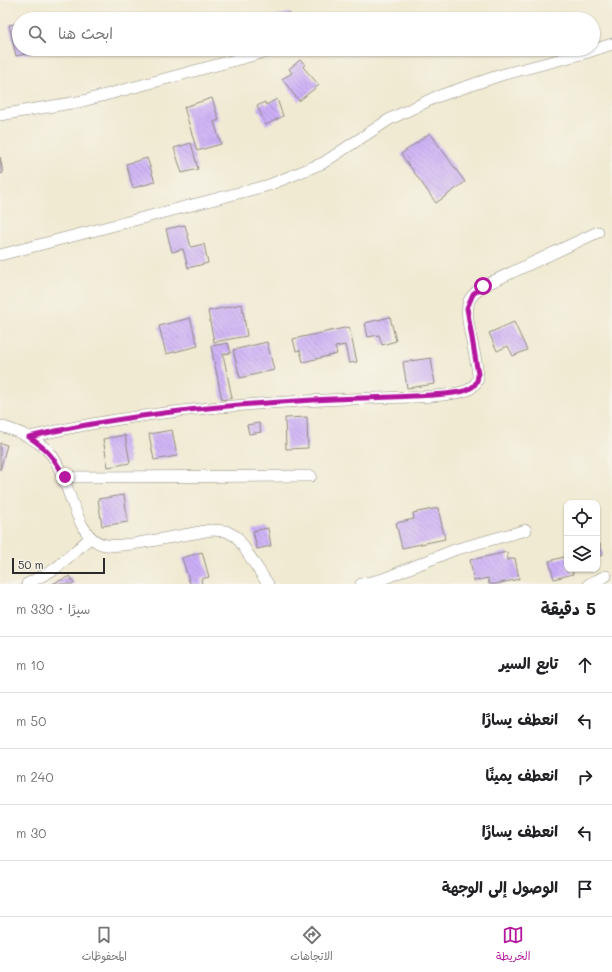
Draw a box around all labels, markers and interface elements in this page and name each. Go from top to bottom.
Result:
search box [12,12,600,56]
icon: search [26,23,48,45]
text: ابحث هنا [58,23,113,43]
route start [474,277,492,295]
route end [56,468,74,486]
map controls [564,500,600,572]
button: locate [564,500,600,536]
button: layers [564,536,600,572]
scale bar [12,556,105,575]
text: 50 m [18,557,44,572]
text: 5 دقيقة [541,597,596,619]
text: سيرًا · 330 m [16,600,90,617]
text: تابع السير [499,653,558,673]
icon: ahead [574,654,596,676]
text: 10 m [16,656,44,673]
text: انعطف يسارًا [482,709,558,729]
icon: left [574,710,596,732]
text: 50 m [16,712,46,729]
text: انعطف يمينًا [486,765,558,785]
icon: right [574,766,596,788]
text: 240 m [16,768,53,785]
text: انعطف يسارًا [482,821,558,841]
icon: left [574,822,596,844]
text: 30 m [16,824,46,841]
text: الوصول إلى الوجهة [442,877,558,897]
icon: arrive [574,878,596,900]
tab: المحفوظات [82,924,127,966]
tab: الاتجاهات [290,924,333,966]
tab: الخريطة [496,924,530,966]

